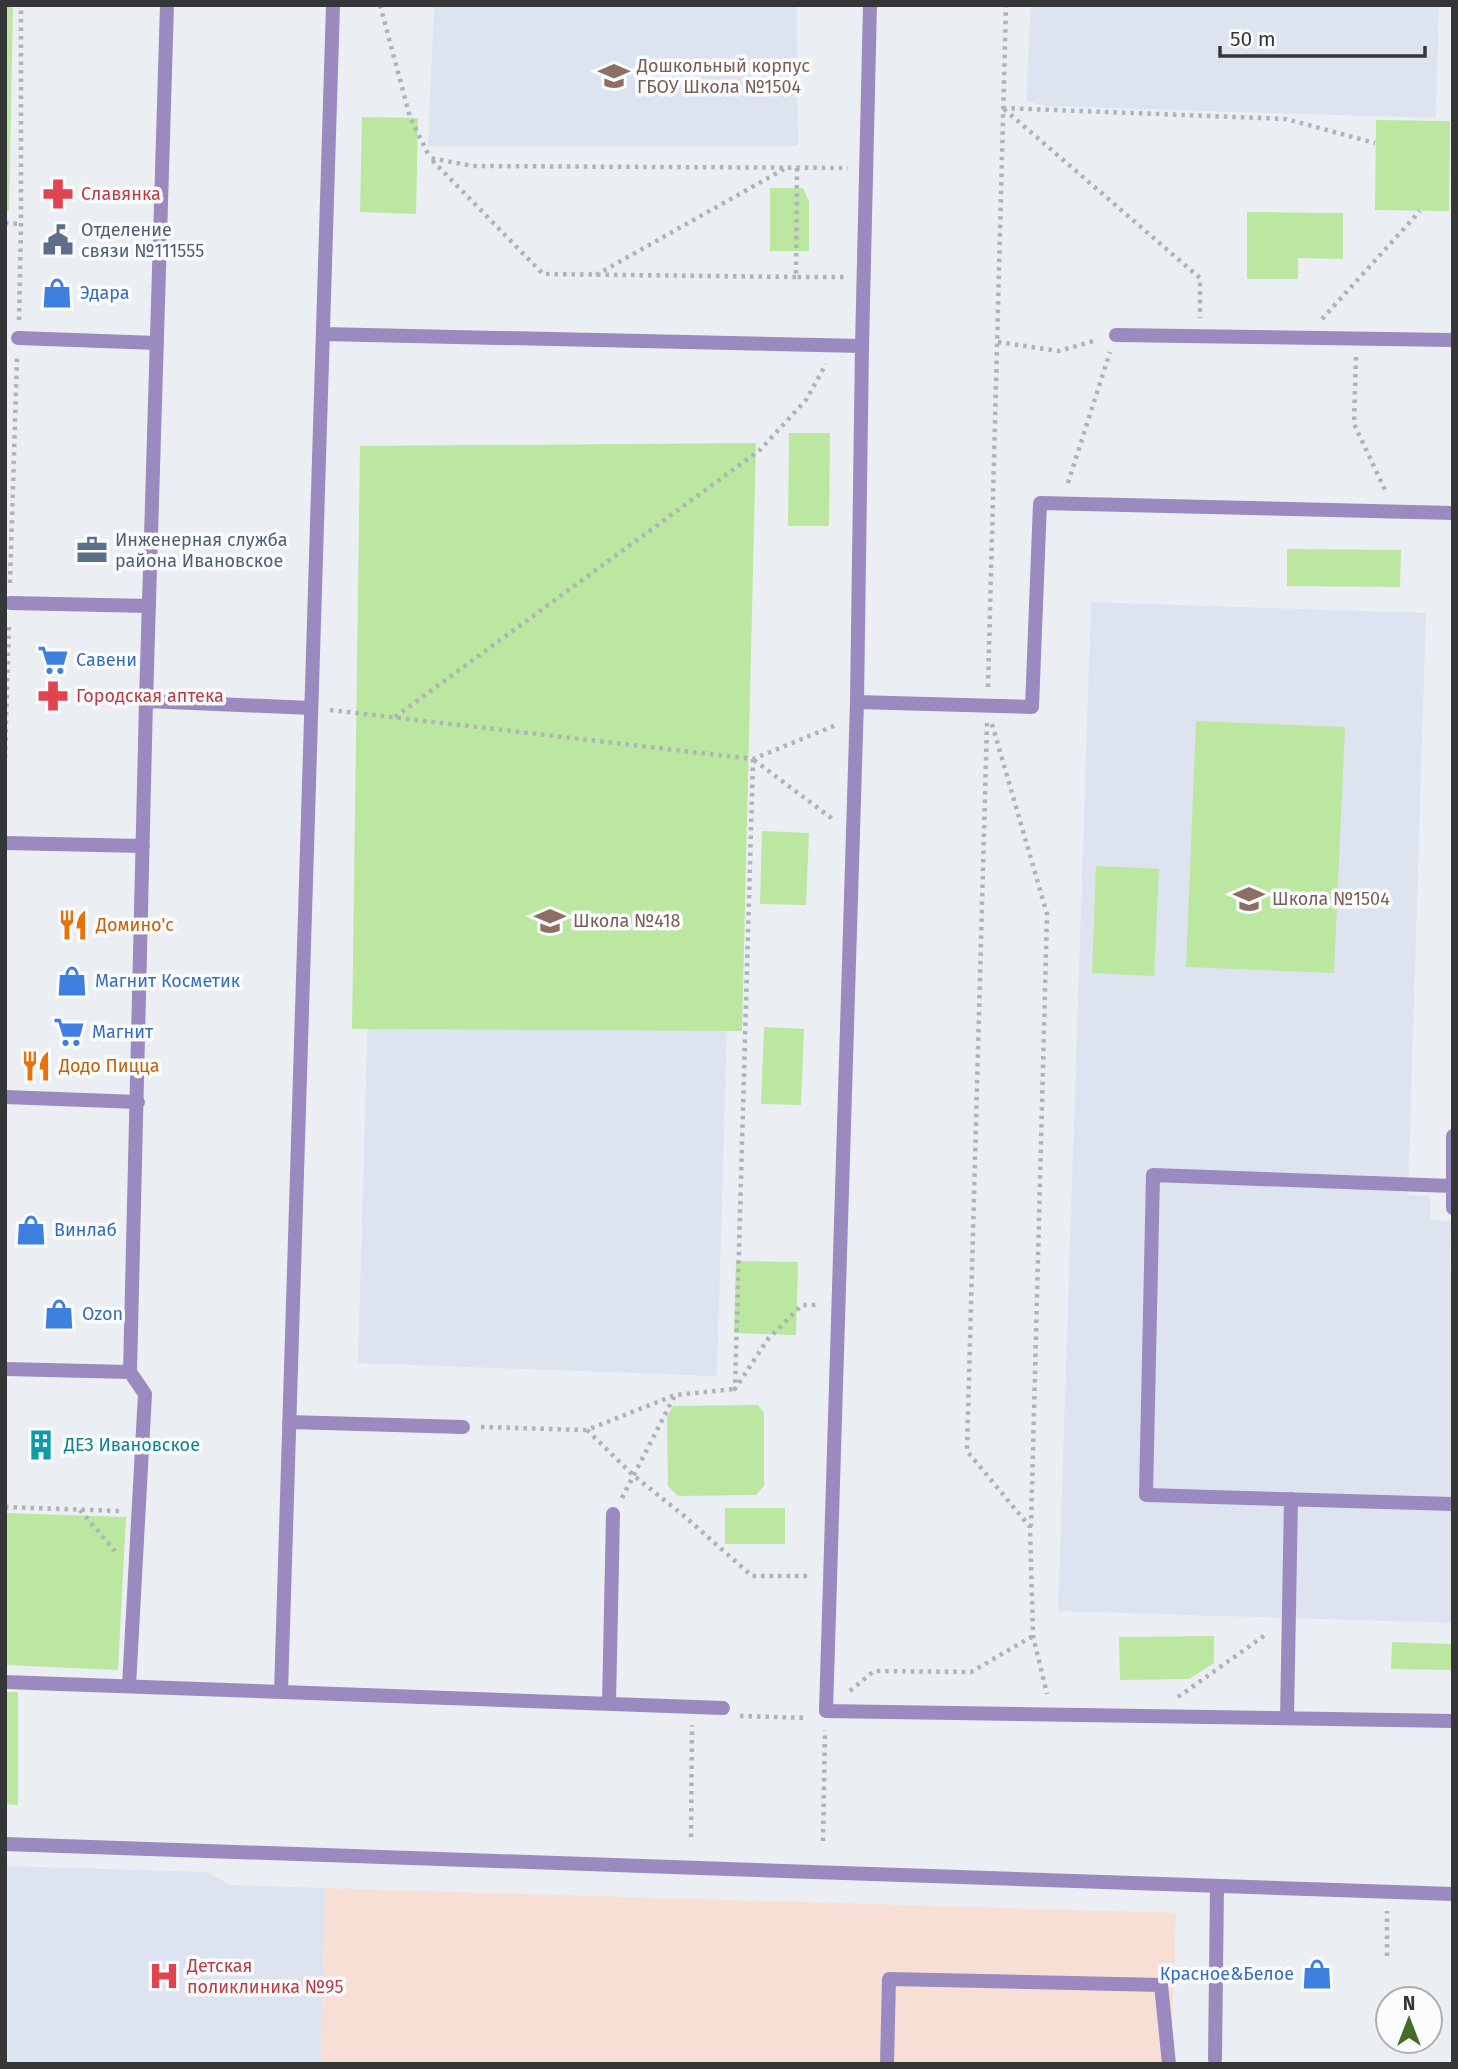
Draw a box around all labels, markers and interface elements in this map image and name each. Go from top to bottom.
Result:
scale bar [1220,14,1425,58]
text: 50 m [1230,26,1276,52]
place label: Дошкольный корпус ГБОУ Школа №1504 [636,55,810,98]
school or university icon: Дошкольный корпус ГБОУ Школа №1504 [597,59,631,93]
pharmacy icon: Славянка [41,177,75,211]
place label: Славянка [81,183,161,205]
place label: Отделение связи №111555 [81,219,204,262]
public building icon: Отделение связи №111555 [41,223,75,257]
shop icon: Эдара [40,276,74,310]
place label: Эдара [80,282,130,304]
place label: Инженерная служба района Ивановское [115,529,288,572]
office icon: Инженерная служба района Ивановское [75,533,109,567]
supermarket icon: Савени [36,643,70,677]
place label: Савени [76,649,137,671]
pharmacy icon: Городская аптека [36,679,70,713]
place label: Городская аптека [76,685,224,707]
school or university icon: Школа №1504 [1232,882,1266,916]
place label: Школа №1504 [1272,888,1390,910]
school or university icon: Школа №418 [533,904,567,938]
restaurant icon: Домино'c [56,908,90,942]
place label: Школа №418 [573,910,681,932]
place label: Домино'c [95,914,174,936]
shop icon: Магнит Косметик [55,964,89,998]
place label: Магнит Косметик [95,970,241,992]
supermarket icon: Магнит [52,1015,86,1049]
place label: Магнит [92,1021,154,1043]
restaurant icon: Додо Пицца [19,1049,53,1083]
place label: Додо Пицца [58,1055,159,1077]
shop icon: Винлаб [14,1213,48,1247]
place label: Винлаб [54,1219,117,1241]
shop icon: Ozon [42,1297,76,1331]
place label: Ozon [82,1303,123,1325]
building icon: ДЕЗ Ивановское [24,1428,58,1462]
place label: ДЕЗ Ивановское [63,1434,200,1456]
place label: Детская поликлиника №95 [186,1955,343,1998]
shop icon: Красное&Белое [1300,1957,1334,1991]
hospital icon: Детская поликлиника №95 [147,1959,181,1993]
place label: Красное&Белое [1160,1963,1294,1985]
north arrow [1374,1985,1444,2055]
text: N [1403,1992,1415,2015]

